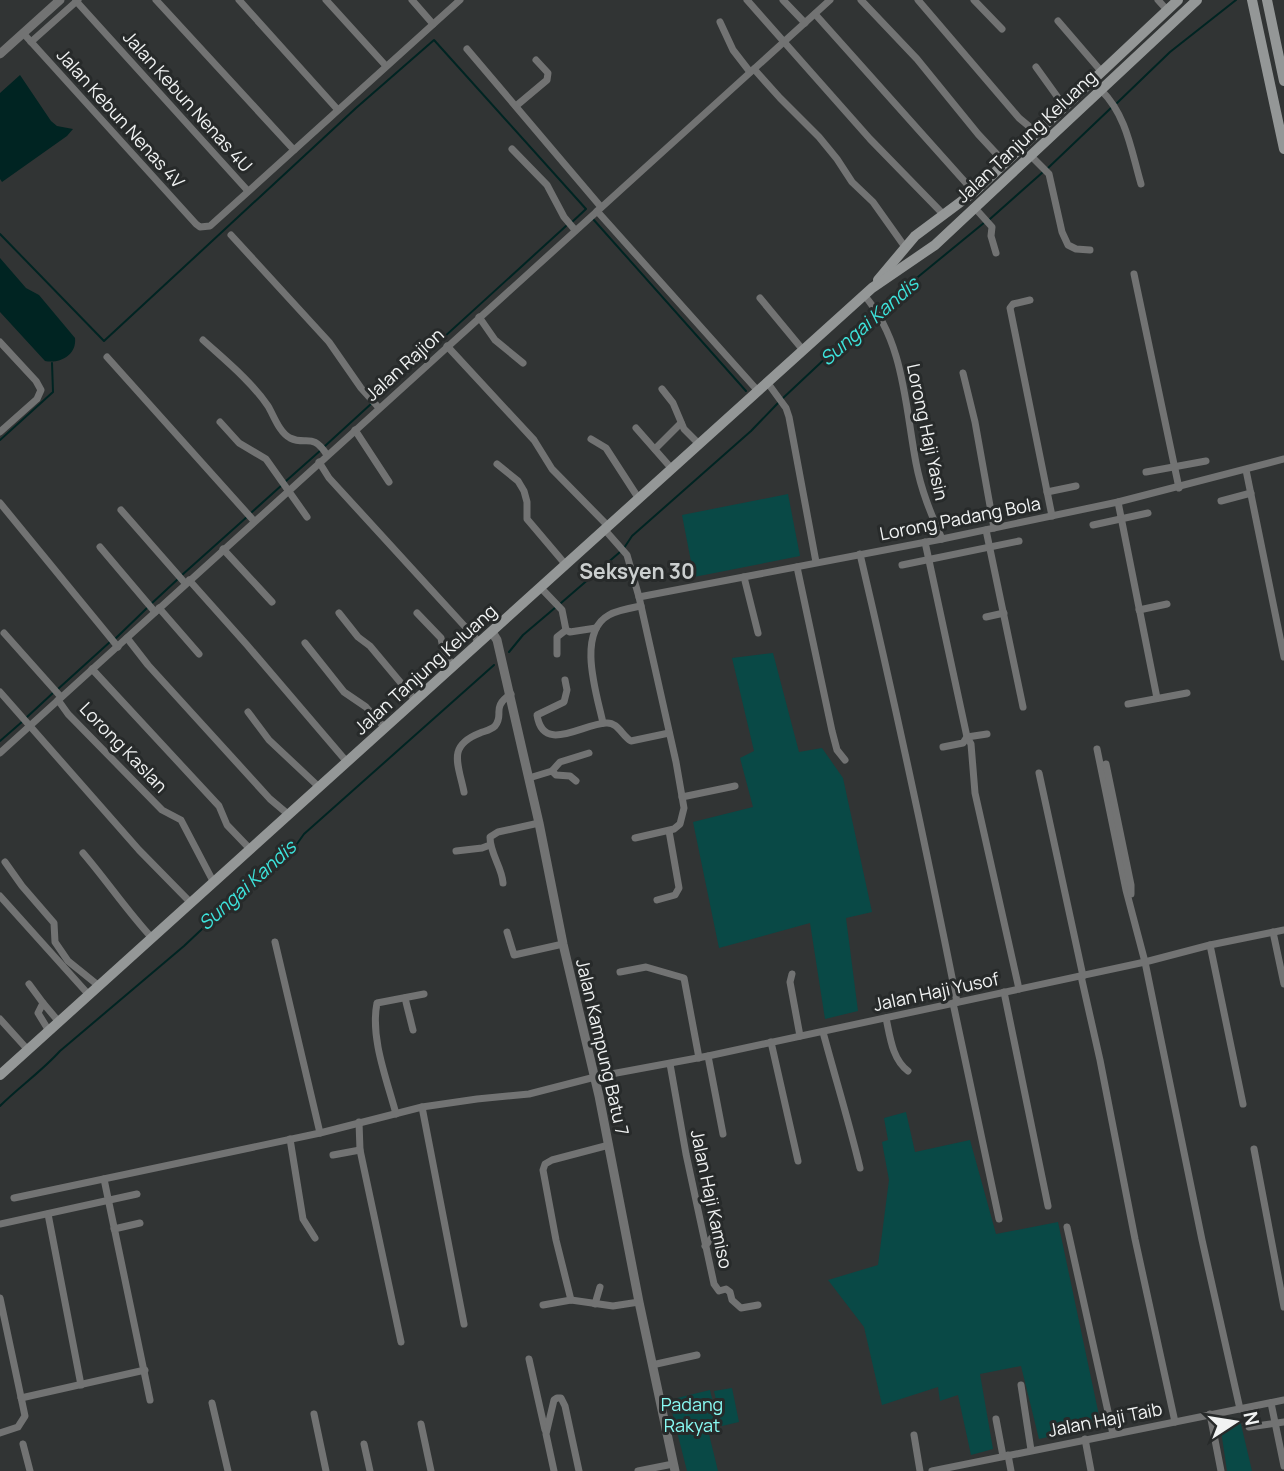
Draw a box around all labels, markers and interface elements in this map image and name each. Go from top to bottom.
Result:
street label: Jalan Kebun Nenas 4U [118,25,258,177]
street label: Jalan Kebun Nenas 4V [52,43,190,193]
street label: Jalan Tanjung Keluang [951,65,1101,207]
water label: Sungai Kandis [814,270,925,371]
street label: Jalan Rajion [359,322,449,406]
street label: Lorong Haji Yasin [902,361,954,503]
street label: Lorong Padang Bola [877,491,1043,545]
district label: Seksyen 30 [579,557,695,585]
street label: Jalan Tanjung Keluang [349,599,501,739]
street label: Lorong Kaslan [75,697,173,797]
water label: Sungai Kandis [193,833,303,936]
street label: Jalan Kampung Batu 7 [571,956,635,1138]
street label: Jalan Haji Yusof [871,966,1002,1016]
street label: Jalan Haji Kamiso [686,1127,738,1271]
north arrow [1200,1387,1270,1457]
park label: Padang Rakyat [661,1392,723,1437]
street label: Jalan Haji Taib [1046,1396,1164,1442]
text: N [1237,1409,1266,1428]

